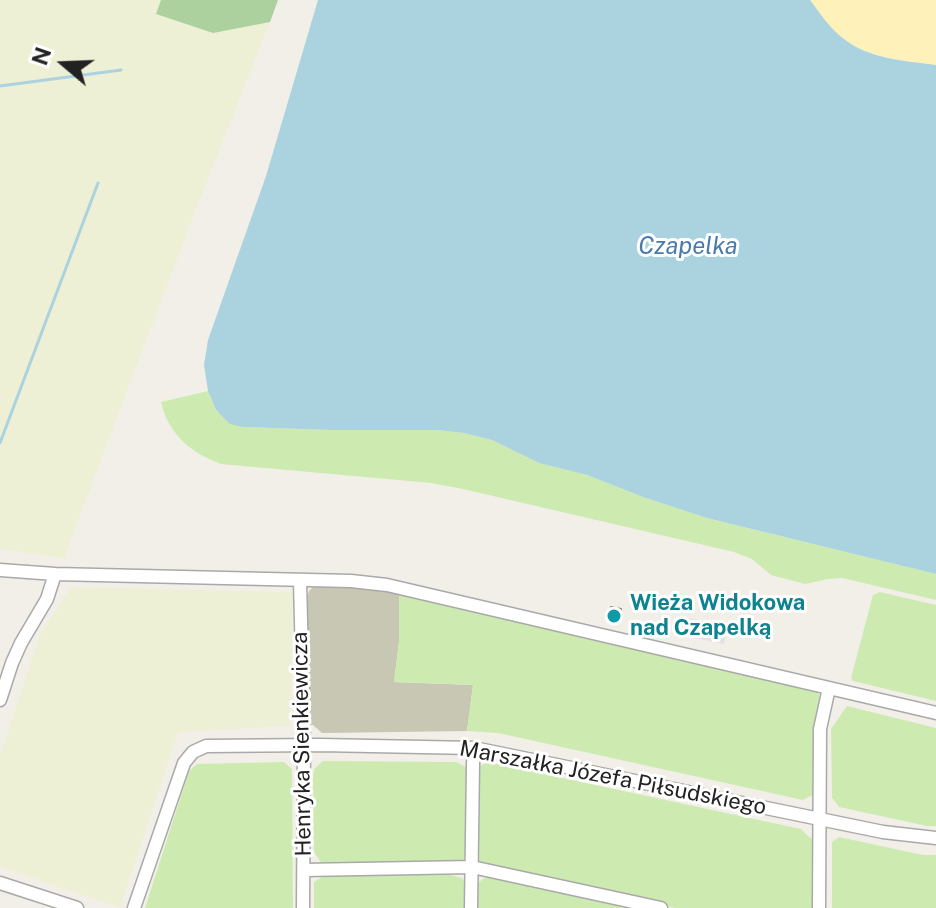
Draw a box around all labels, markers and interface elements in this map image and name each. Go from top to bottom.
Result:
north arrow [24,24,104,104]
text: N [26,44,56,69]
water label: Czapelka [638,233,738,261]
place label: Wieża Widokowa nad Czapelką [630,590,805,642]
marker: Wieża Widokowa nad Czapelką [605,607,623,625]
street label: Henryka Sienkiewicza [287,631,317,857]
street label: Marszałka Józefa Piłsudskiego [457,735,769,821]

